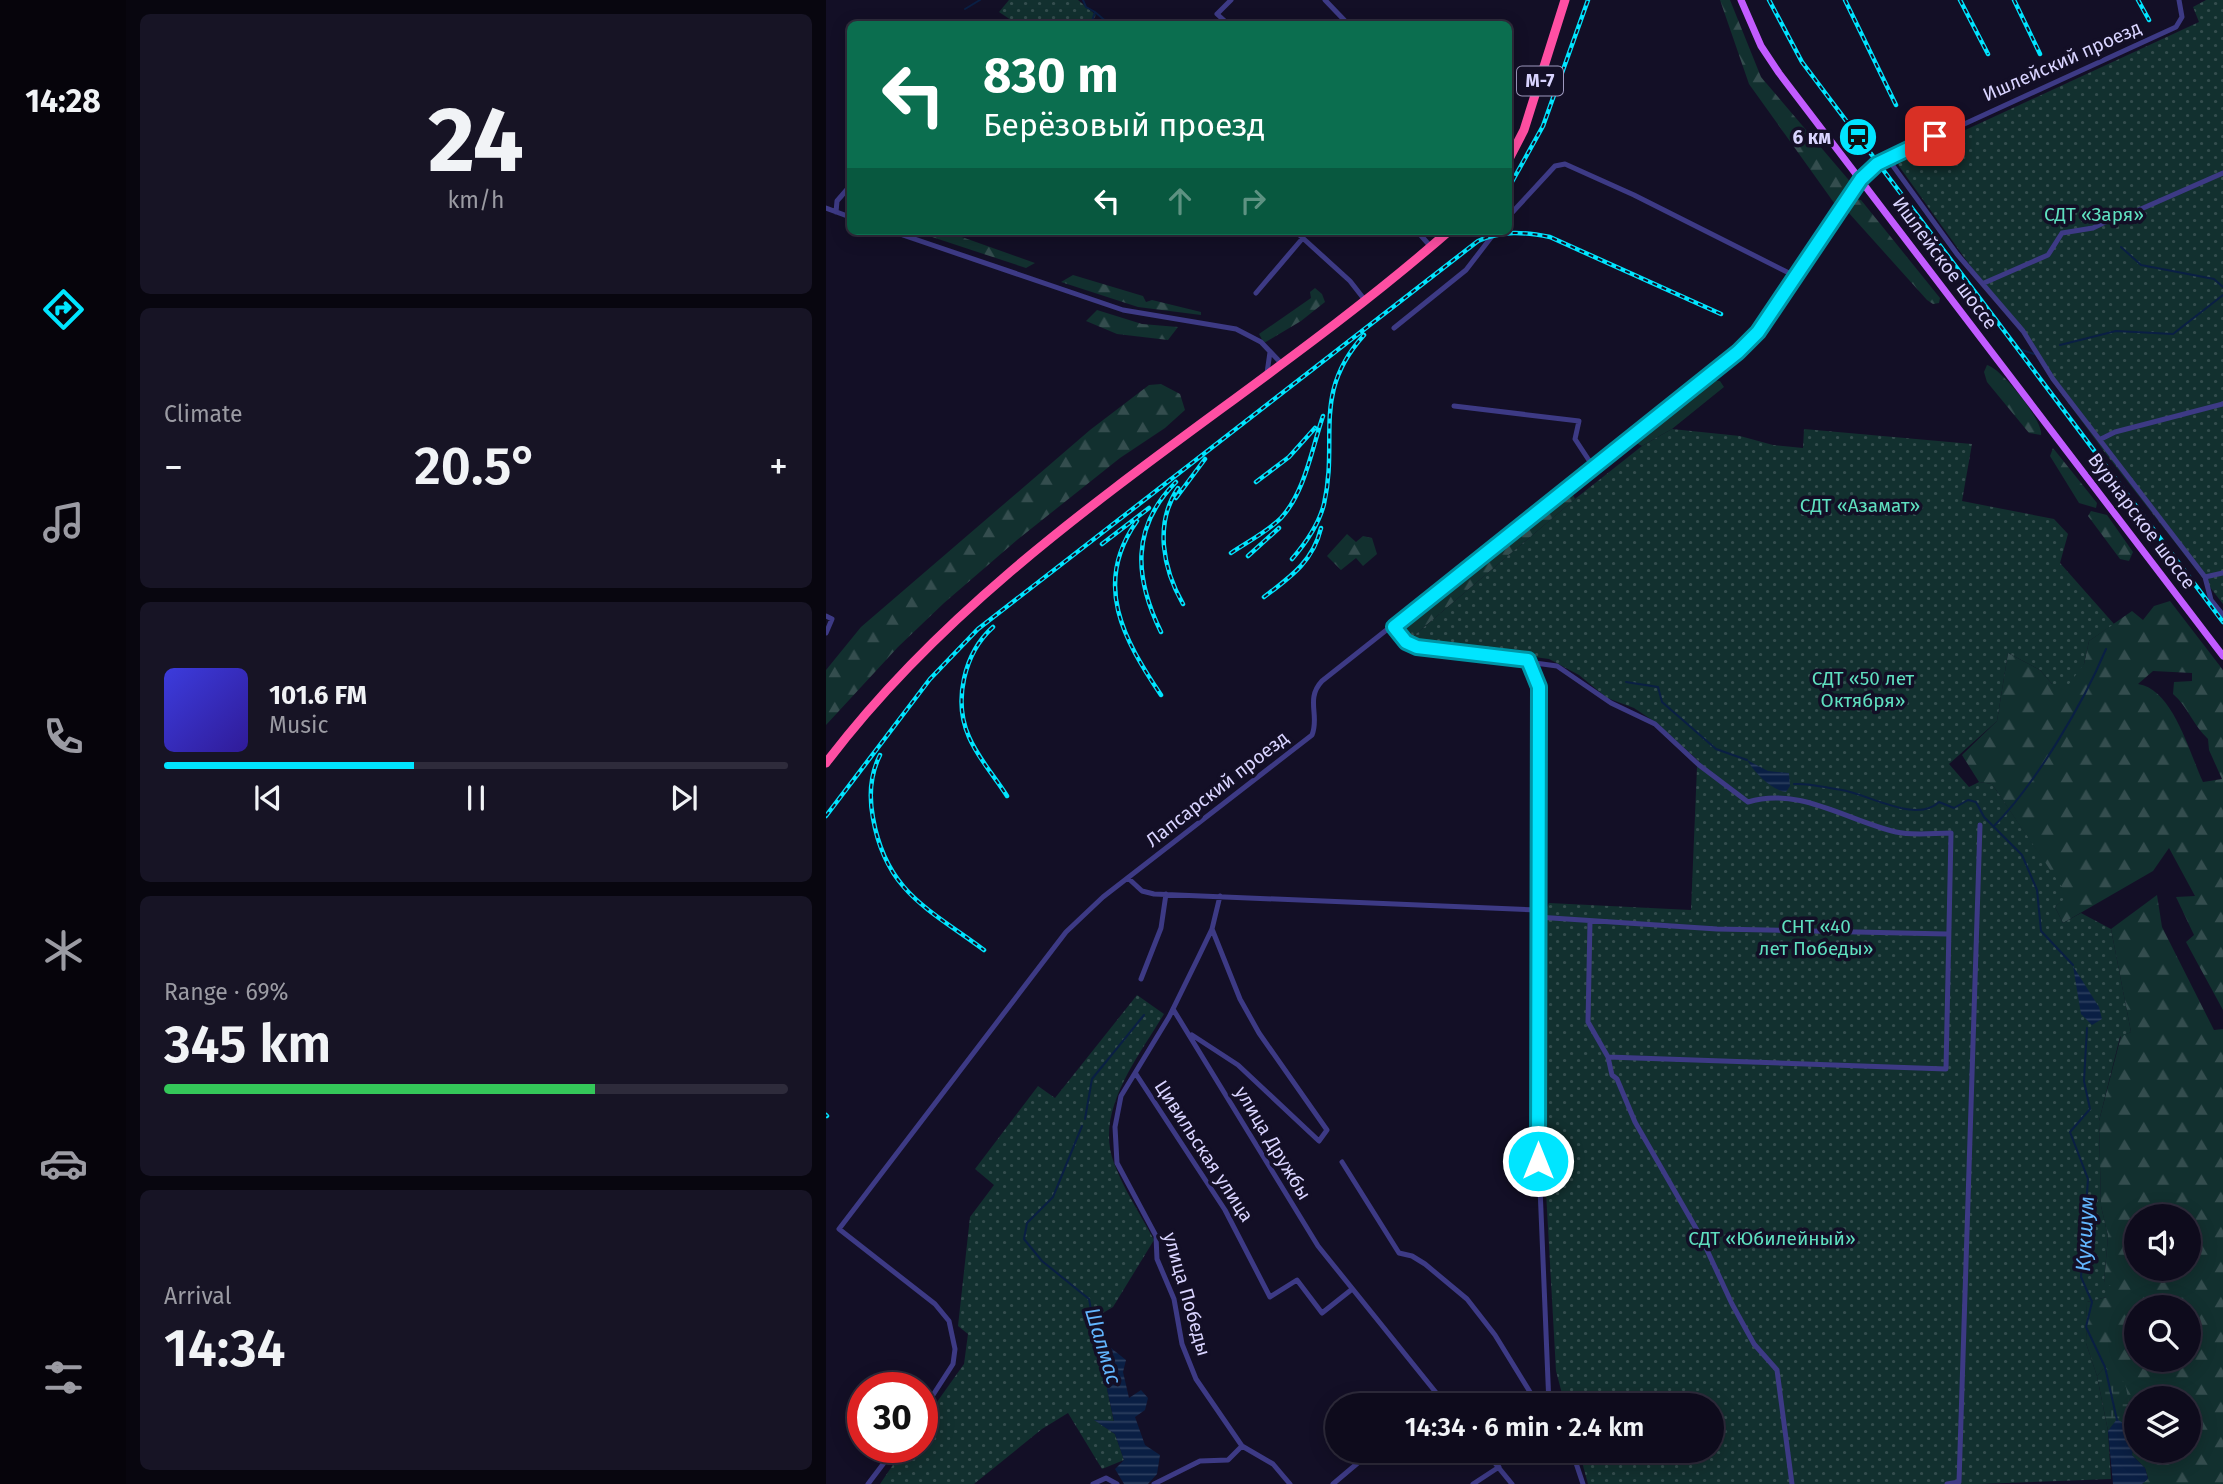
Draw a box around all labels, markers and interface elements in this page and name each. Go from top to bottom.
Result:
street label: Ишлейский проезд [1979,16,2145,106]
text: 830 m [983,46,1119,105]
icon: left [868,49,959,140]
road number: М-7 [1517,66,1563,96]
text: 14:28 [25,82,101,120]
text: 24 [428,86,524,195]
text: Берёзовый проезд [983,106,1265,144]
pin [1905,106,1965,166]
station icon: 6 км [1837,116,1879,158]
icon: arrive [1916,117,1954,155]
place label: 6 км [1793,126,1831,149]
icon: left [1088,182,1126,220]
icon: ahead [1161,182,1199,220]
icon: right [1234,182,1272,220]
text: km/h [448,186,504,214]
street label: Ишлейское шоссе [1888,192,2002,334]
park label: СДТ «Заря» [2044,203,2144,226]
icon: directions [39,285,88,334]
text: Climate [164,400,243,428]
text: 20.5° [414,435,538,498]
text: − [164,444,183,490]
text: + [769,444,788,490]
street label: Вурнарское шоссе [2083,448,2201,594]
park label: СДТ «Азамат» [1800,494,1920,517]
icon: music [39,498,88,547]
park label: СДТ «50 лет Октября» [1812,667,1915,712]
text: 101.6 FM [269,680,367,711]
text: Music [269,711,329,739]
icon: phone [39,712,88,761]
street label: Лапсарский проезд [1141,726,1293,852]
icon: previous [249,779,287,817]
icon: pause [457,779,495,817]
icon: next [665,779,703,817]
park label: СНТ «40 лет Победы» [1759,915,1873,960]
icon: climate [39,926,88,975]
text: Range · 69% [164,978,289,1006]
text: 345 km [164,1013,331,1076]
street label: Цивильская улица [1150,1076,1258,1226]
street label: улица Дружбы [1230,1082,1316,1204]
position arrow [1501,1124,1575,1198]
icon: car [39,1139,88,1188]
water label: Кукшум [2070,1196,2100,1272]
map controls [2124,1204,2201,1463]
button: sound [2124,1204,2201,1281]
park label: СДТ «Юбилейный» [1688,1227,1856,1250]
street label: улица Победы [1158,1229,1216,1359]
text: Arrival [164,1282,231,1310]
button: search [2124,1295,2201,1372]
water label: Шалмас [1079,1304,1127,1388]
text: 14:34 [164,1317,285,1380]
icon: filters [39,1353,88,1402]
speed limit sign: 30 [847,1372,938,1463]
button: layers [2124,1386,2201,1463]
text: 14:34 · 6 min · 2.4 km [1405,1412,1644,1443]

